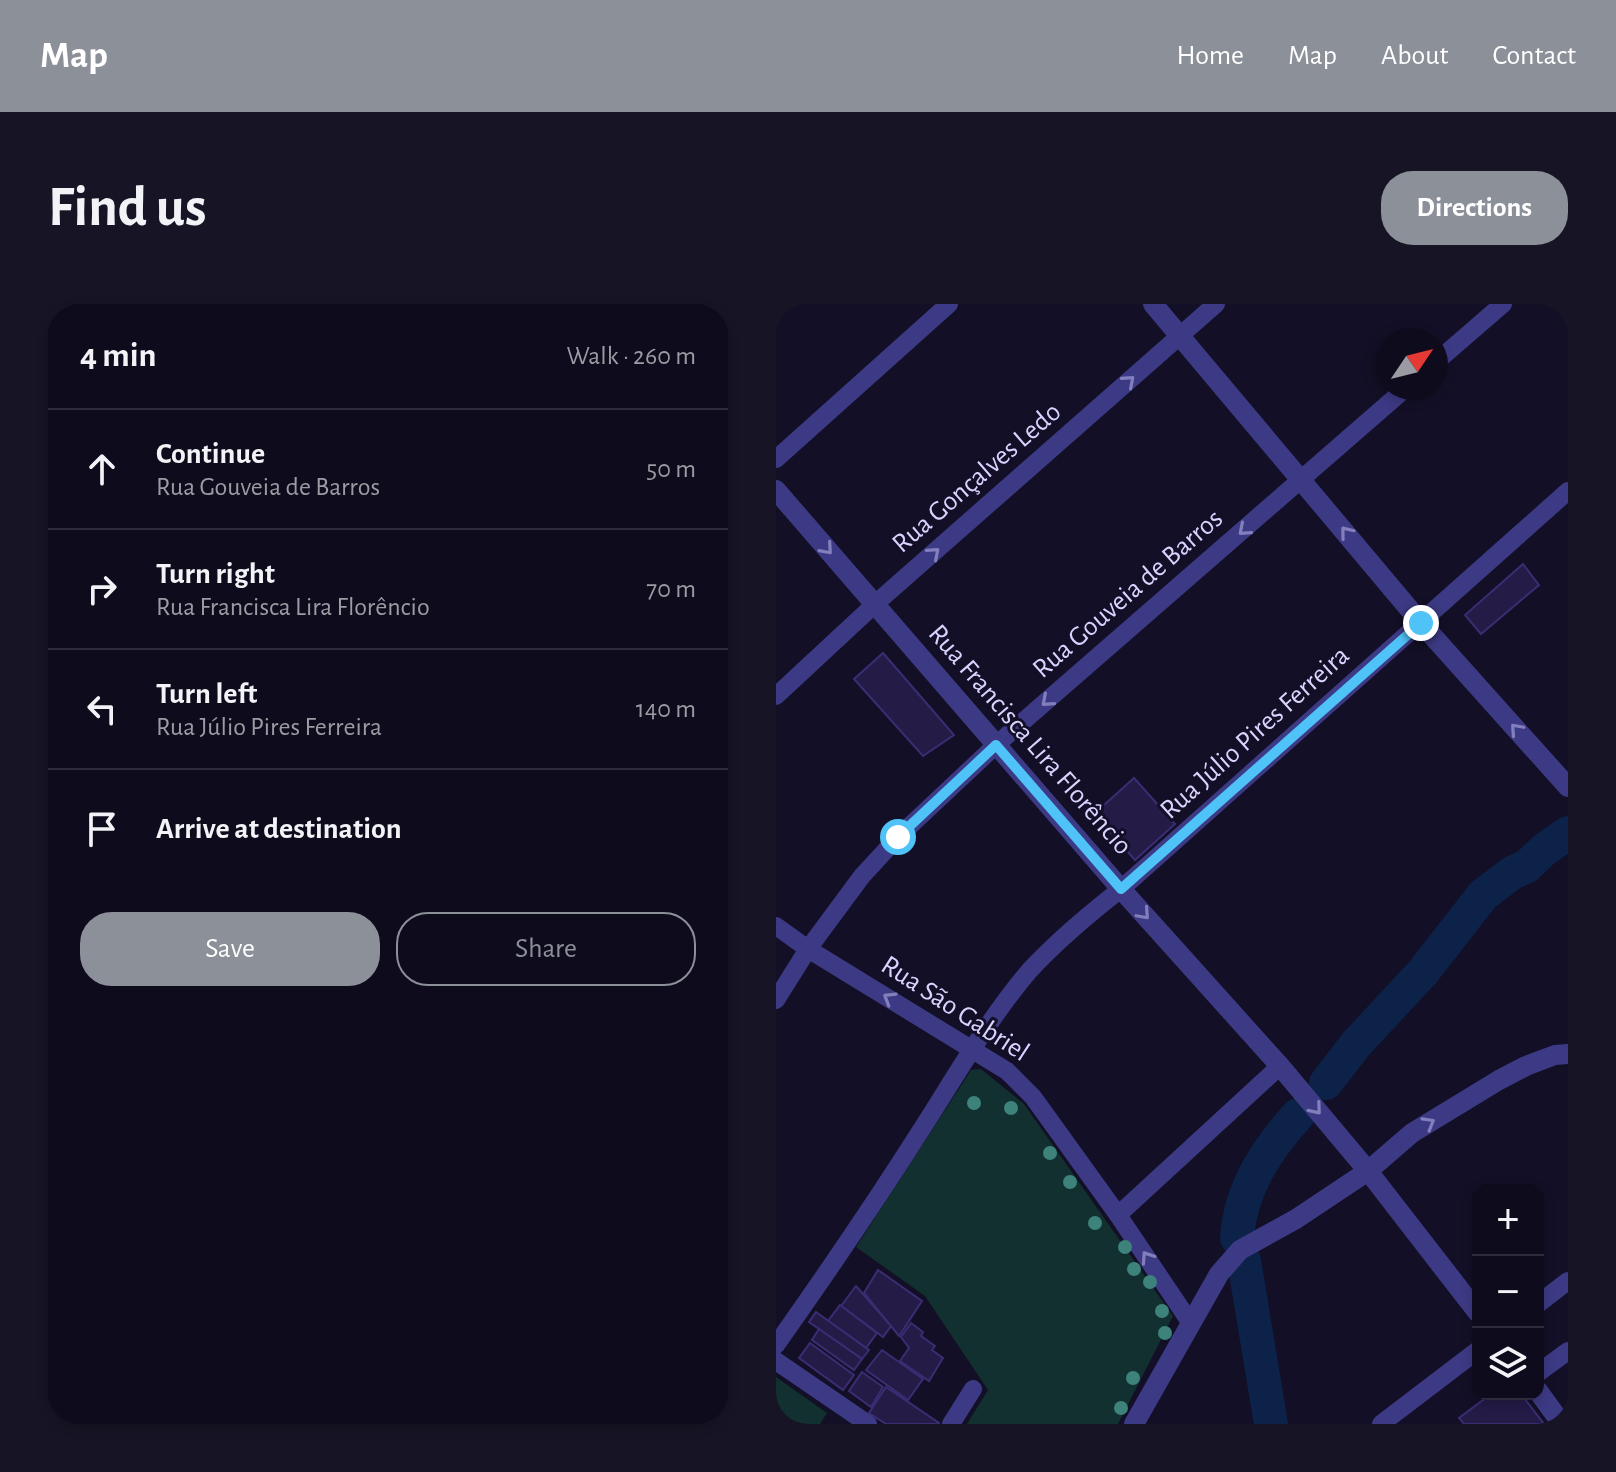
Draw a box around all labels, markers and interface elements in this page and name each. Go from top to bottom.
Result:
text: Map [40,37,108,75]
text: Home [1177,42,1244,70]
text: Map [1288,42,1337,70]
text: About [1381,42,1449,70]
text: Contact [1493,42,1576,70]
button: Directions [1381,171,1568,245]
text: Find us [48,180,206,236]
north arrow [1376,328,1448,400]
text: 4 min [80,339,157,373]
text: Walk · 260 m [566,343,696,369]
one-way arrow [1119,376,1134,391]
street label: Rua Gonçalves Ledo [887,398,1067,558]
text: Continue [156,439,265,469]
icon: ahead [80,447,124,491]
text: 50 m [646,456,696,482]
text: Rua Gouveia de Barros [156,474,380,500]
street label: Rua Gouveia de Barros [1028,504,1228,684]
one-way arrow [1238,520,1253,535]
one-way arrow [1341,527,1356,542]
one-way arrow [817,539,832,554]
one-way arrow [924,548,939,562]
text: Turn right [156,559,275,589]
icon: right [80,567,124,611]
text: 70 m [646,576,696,602]
text: Rua Francisca Lira Florêncio [156,594,430,620]
route end [1403,605,1439,641]
street label: Rua Francisca Lira Florêncio [923,620,1137,860]
street label: Rua Júlio Pires Ferreira [1155,641,1355,825]
text: Turn left [156,679,257,709]
icon: left [80,687,124,731]
one-way arrow [1042,691,1057,706]
text: 140 m [636,696,696,722]
text: Rua Júlio Pires Ferreira [156,714,382,740]
one-way arrow [1511,724,1526,739]
icon: arrive [80,807,124,851]
text: Arrive at destination [156,814,402,844]
route start [880,819,916,855]
one-way arrow [1135,905,1149,920]
button: Save [80,912,380,986]
button: Share [396,912,696,986]
street label: Rua São Gabriel [876,951,1034,1067]
one-way arrow [883,992,898,1008]
one-way arrow [1306,1100,1321,1114]
one-way arrow [1421,1117,1435,1133]
map controls [1472,1184,1544,1400]
button: + [1472,1184,1544,1256]
one-way arrow [1141,1252,1156,1266]
button: − [1472,1256,1544,1328]
button: layers [1472,1328,1544,1400]

